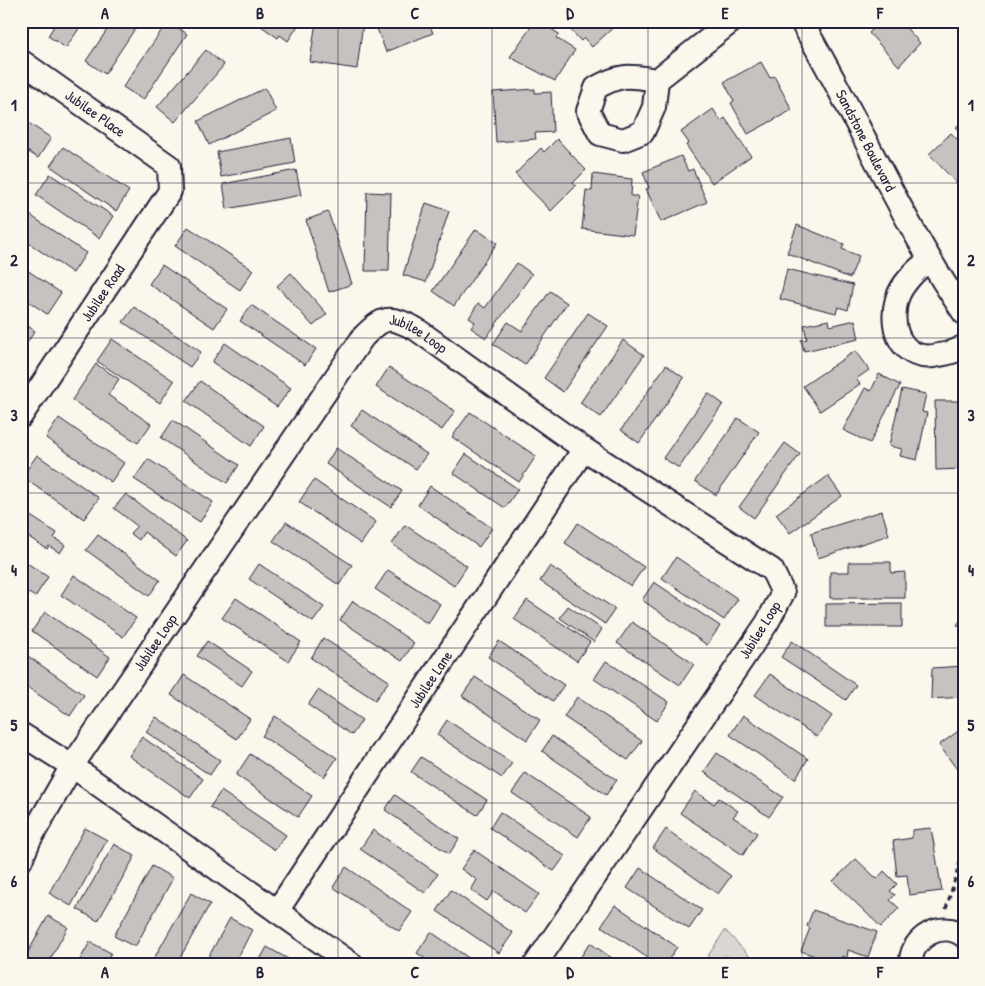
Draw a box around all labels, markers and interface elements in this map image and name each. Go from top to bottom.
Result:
text: A [101,2,109,24]
text: B [256,2,264,24]
text: C [411,2,420,24]
text: D [566,2,574,24]
text: E [721,2,729,24]
text: F [876,2,884,24]
street label: Jubilee Place [61,85,130,142]
street label: Sandstone Boulevard [831,86,901,195]
text: 1 [11,94,17,116]
text: 1 [968,94,974,116]
text: 2 [10,249,18,271]
text: 2 [967,249,975,271]
street label: Jubilee Road [76,260,130,326]
street label: Jubilee Loop [388,309,452,358]
text: 3 [10,404,18,426]
text: 3 [967,404,975,426]
text: 4 [11,559,17,581]
text: 4 [968,559,974,581]
street label: Jubilee Loop [734,596,786,663]
street label: Jubilee Loop [128,609,182,675]
street label: Jubilee Lane [404,646,457,712]
text: 5 [11,714,18,736]
text: 5 [968,714,975,736]
text: 6 [11,870,18,892]
text: 6 [968,870,975,892]
text: A [101,961,109,983]
text: B [256,961,264,983]
text: C [411,961,420,983]
text: D [566,961,574,983]
text: E [721,961,729,983]
text: F [876,961,884,983]

